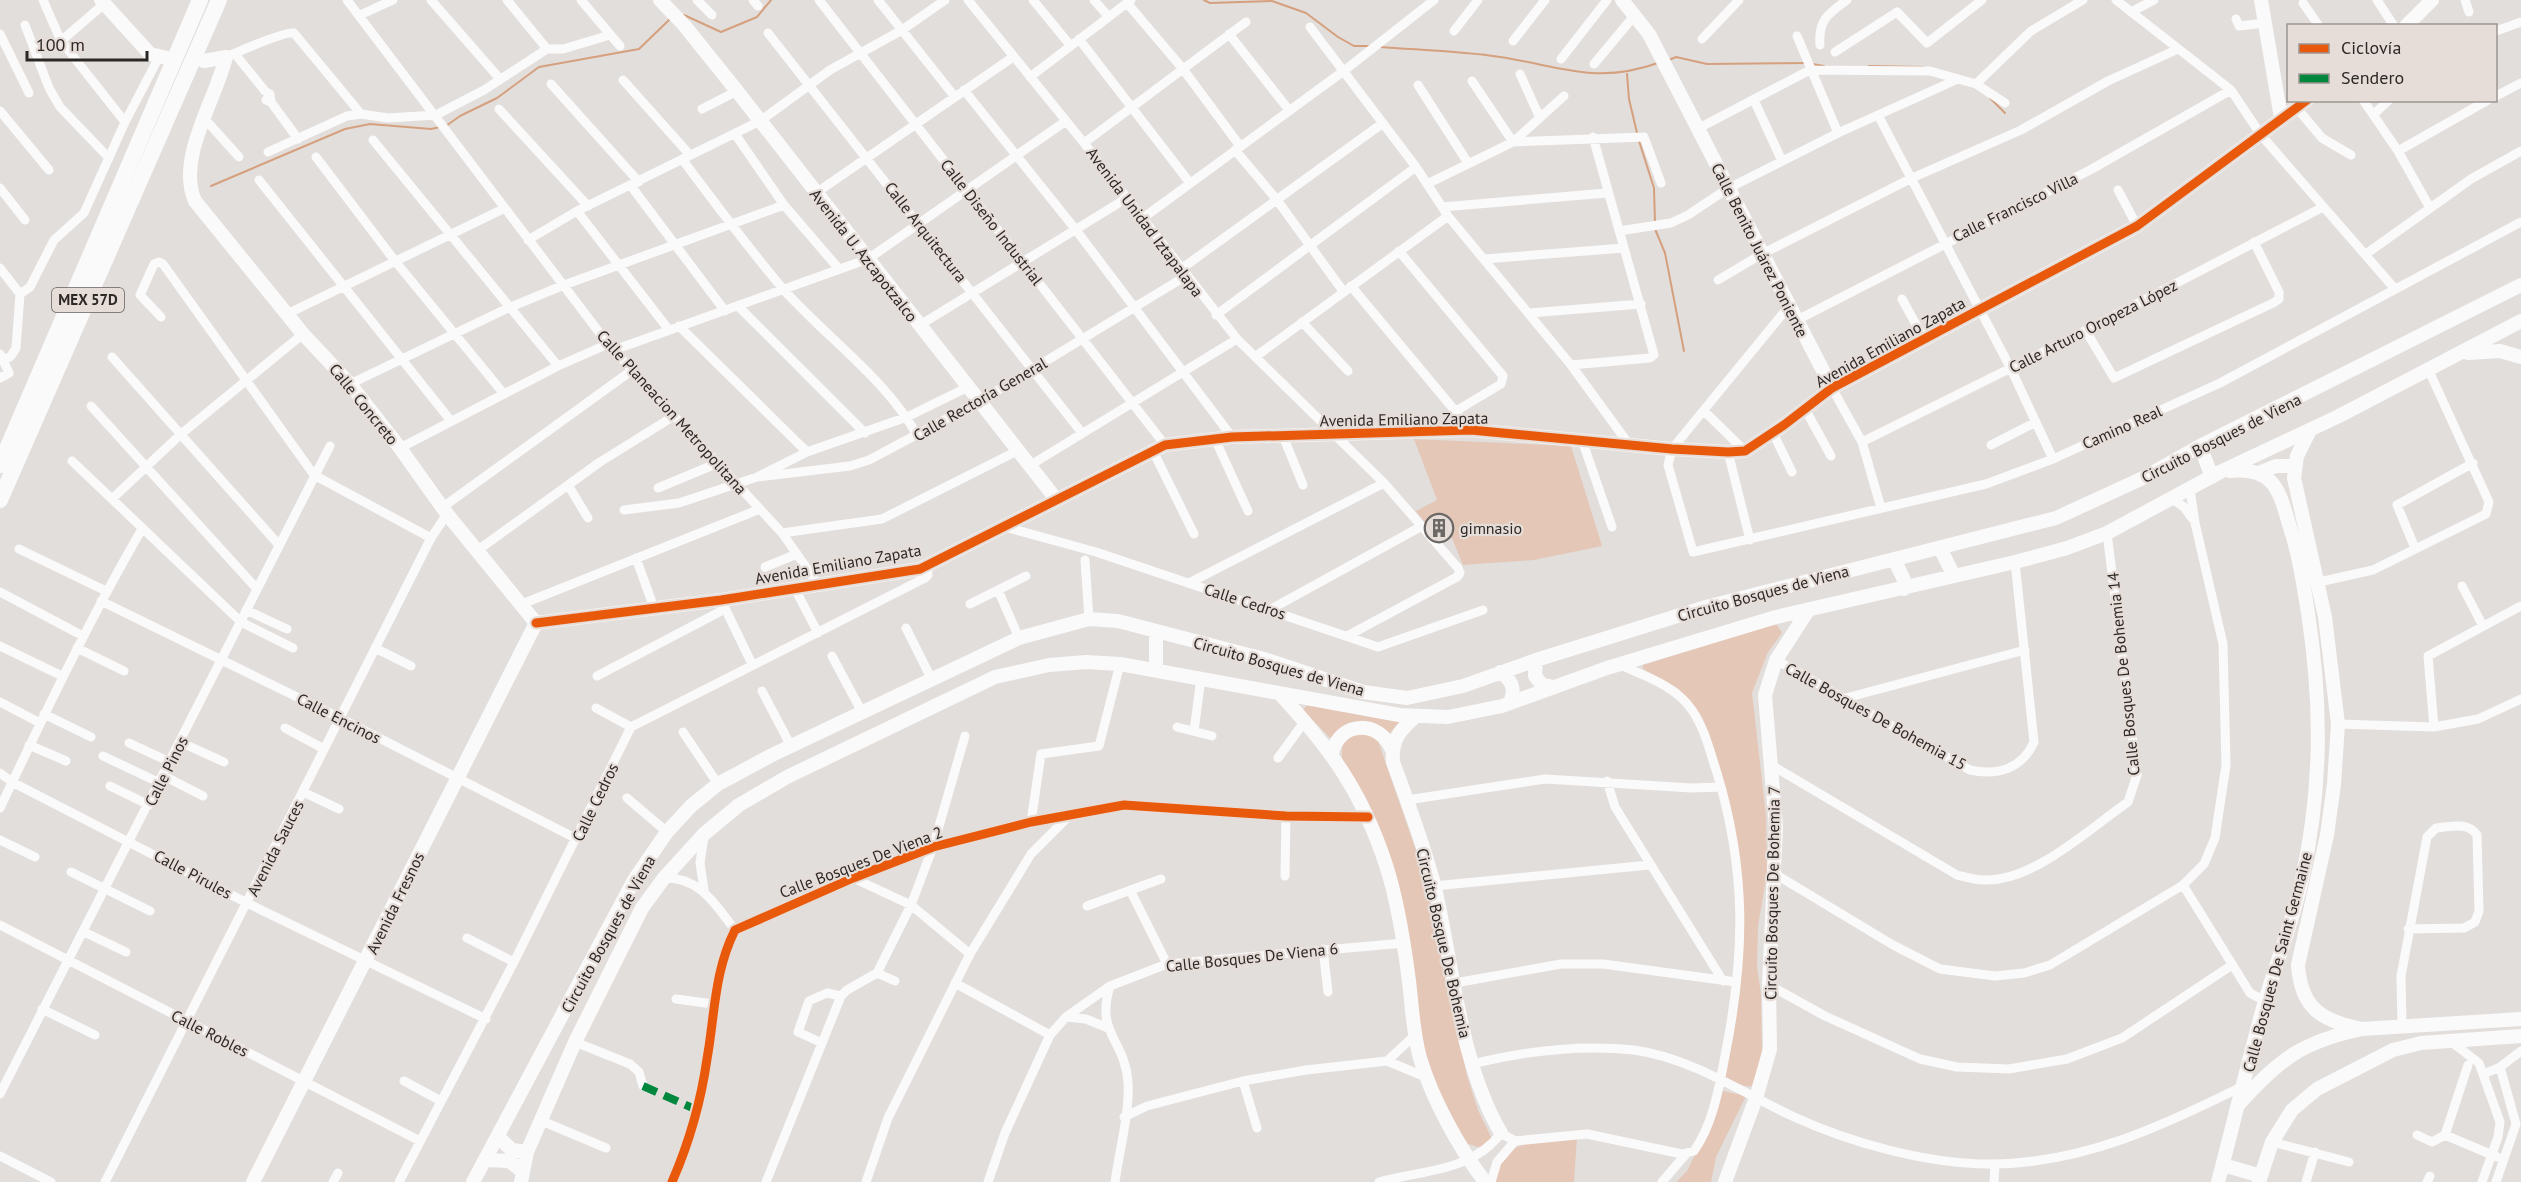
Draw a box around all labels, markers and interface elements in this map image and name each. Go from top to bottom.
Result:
scale bar [27,24,147,62]
legend [2287,24,2497,102]
text: 100 m [36,33,85,56]
text: Ciclovía [2341,36,2401,59]
text: Sendero [2341,66,2404,89]
street label: Avenida Unidad Iztapalapa [1082,143,1208,301]
street label: Calle Diseño Industrial [936,155,1048,289]
street label: Calle Benito Juárez Poniente [1707,159,1813,341]
street label: Calle Francisco Villa [1949,168,2081,246]
street label: Calle Arquitectura [881,178,971,286]
street label: Avenida U. Azcapotzalco [806,184,922,326]
street label: Calle Arturo Oropeza López [2005,275,2181,377]
road number: MEX 57D [52,288,124,312]
street label: Avenida Emiliano Zapata [1811,292,1969,392]
street label: Calle Planeacion Metropolitana [593,326,751,498]
street label: Calle Rectoría General [910,352,1051,445]
street label: Calle Concreto [325,359,403,449]
street label: Circuito Bosques de Viena [2138,389,2304,487]
street label: Camino Real [2079,400,2165,453]
street label: Avenida Emiliano Zapata [1320,408,1488,430]
building icon: gimnasio [1423,512,1455,544]
place label: gimnasio [1460,518,1522,538]
street label: Avenida Emiliano Zapata [753,540,923,588]
street label: Circuito Bosques de Viena [1675,560,1851,626]
street label: Calle Bosques De Bohemia 14 [2102,571,2144,777]
street label: Calle Cedros [1202,578,1289,624]
street label: Circuito Bosques de Viena [1191,632,1367,700]
street label: Calle Bosques De Bohemia 15 [1782,658,1970,774]
street label: Calle Encinos [294,688,385,748]
street label: Calle Pinos [140,732,192,809]
street label: Calle Cedros [567,759,623,844]
street label: Circuito Bosques De Bohemia 7 [1760,786,1784,1000]
street label: Avenida Sauces [242,796,308,899]
street label: Calle Bosques De Viena 2 [777,822,945,902]
street label: Calle Pirules [151,845,236,903]
street label: Circuito Bosque De Bohemia [1412,846,1476,1040]
street label: Avenida Fresnos [362,849,428,957]
street label: Calle Bosques De Saint Germaine [2238,850,2316,1074]
street label: Circuito Bosques de Viena [556,852,660,1016]
street label: Calle Bosques De Viena 6 [1165,938,1339,976]
street label: Calle Robles [168,1005,252,1061]

